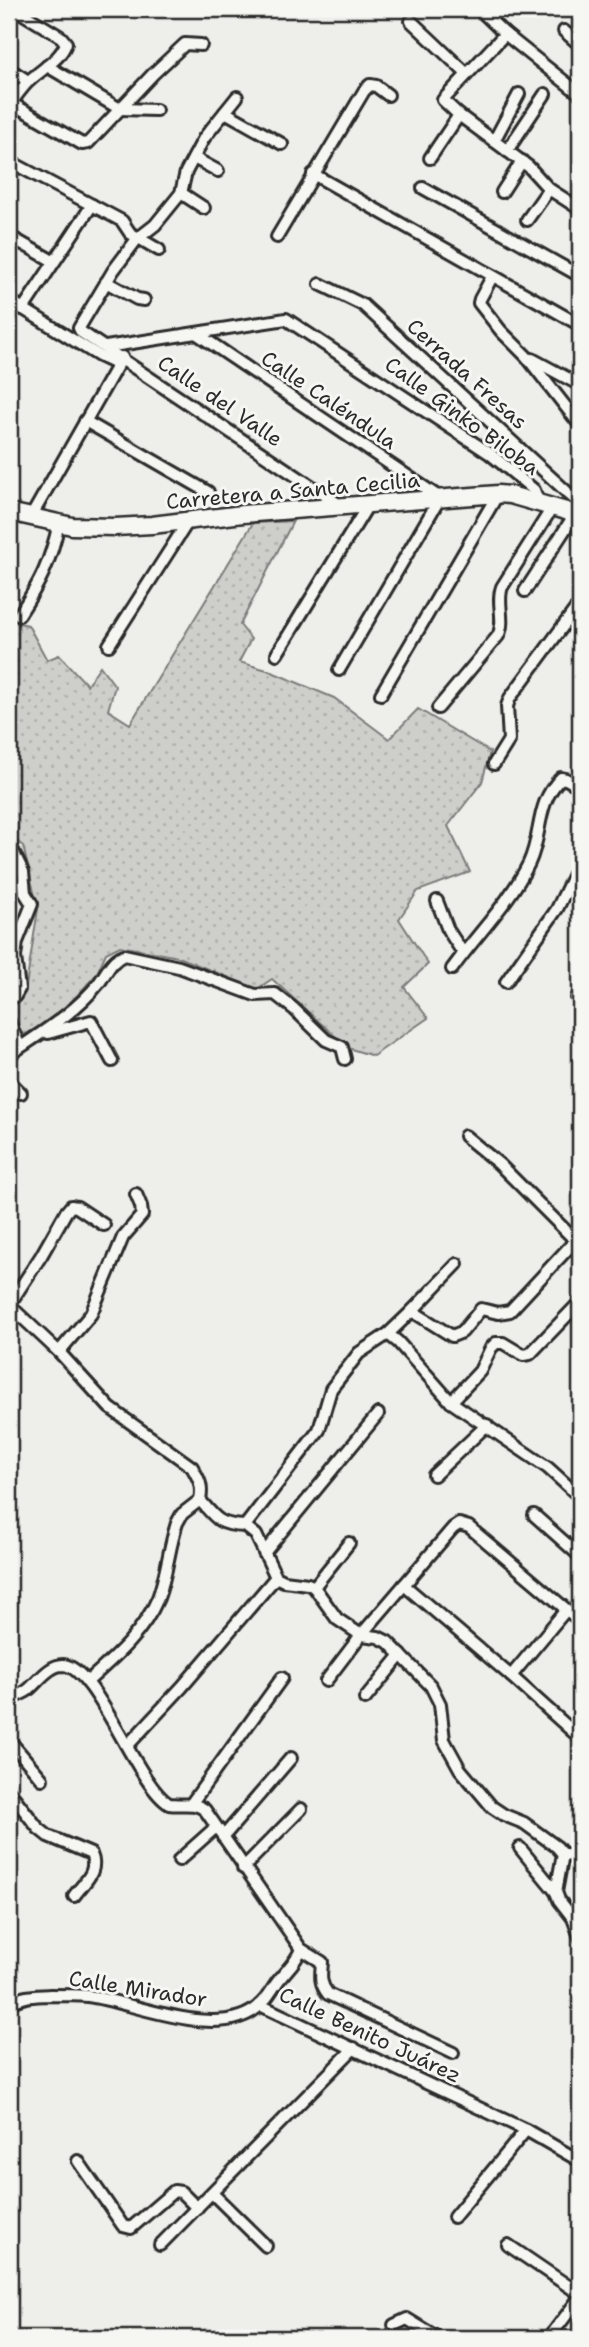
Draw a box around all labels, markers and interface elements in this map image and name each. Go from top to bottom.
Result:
street label: Cerrada Fresas [401,312,533,436]
street label: Calle Caléndula [256,344,402,456]
street label: Calle del Valle [152,349,288,453]
street label: Calle Ginko Biloba [379,350,545,482]
street label: Carretera a Santa Cecilia [165,466,421,516]
street label: Calle Mirador [67,1964,209,2014]
street label: Calle Benito Juárez [274,1981,466,2089]

